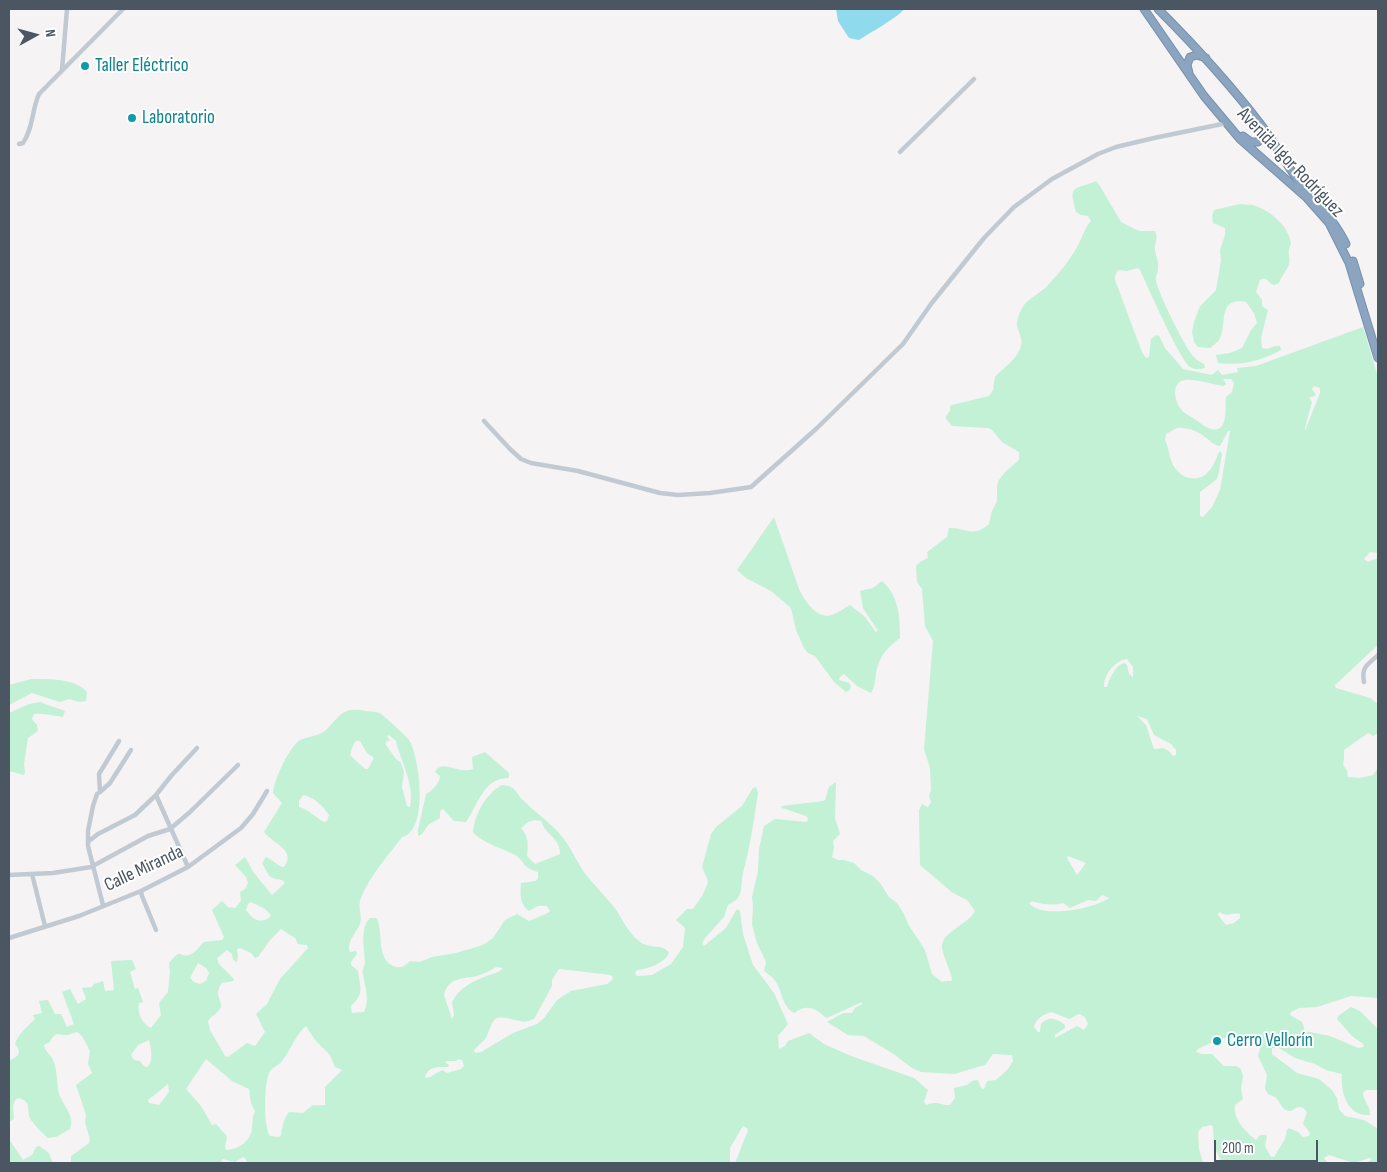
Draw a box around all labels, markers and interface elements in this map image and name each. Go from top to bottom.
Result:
north arrow [10,10,60,60]
text: N [41,28,59,38]
place label: Taller Eléctrico [95,55,189,77]
marker: Taller Eléctrico [79,60,91,72]
street label: Avenida Igor Rodríguez [1232,103,1348,223]
place label: Laboratorio [142,107,215,129]
marker: Laboratorio [126,112,138,124]
street label: Calle Miranda [101,841,187,897]
place label: Cerro Vellorín [1227,1030,1313,1052]
marker: Cerro Vellorín [1211,1035,1223,1047]
scale bar [1217,1130,1321,1162]
text: 200 m [1222,1139,1254,1158]

